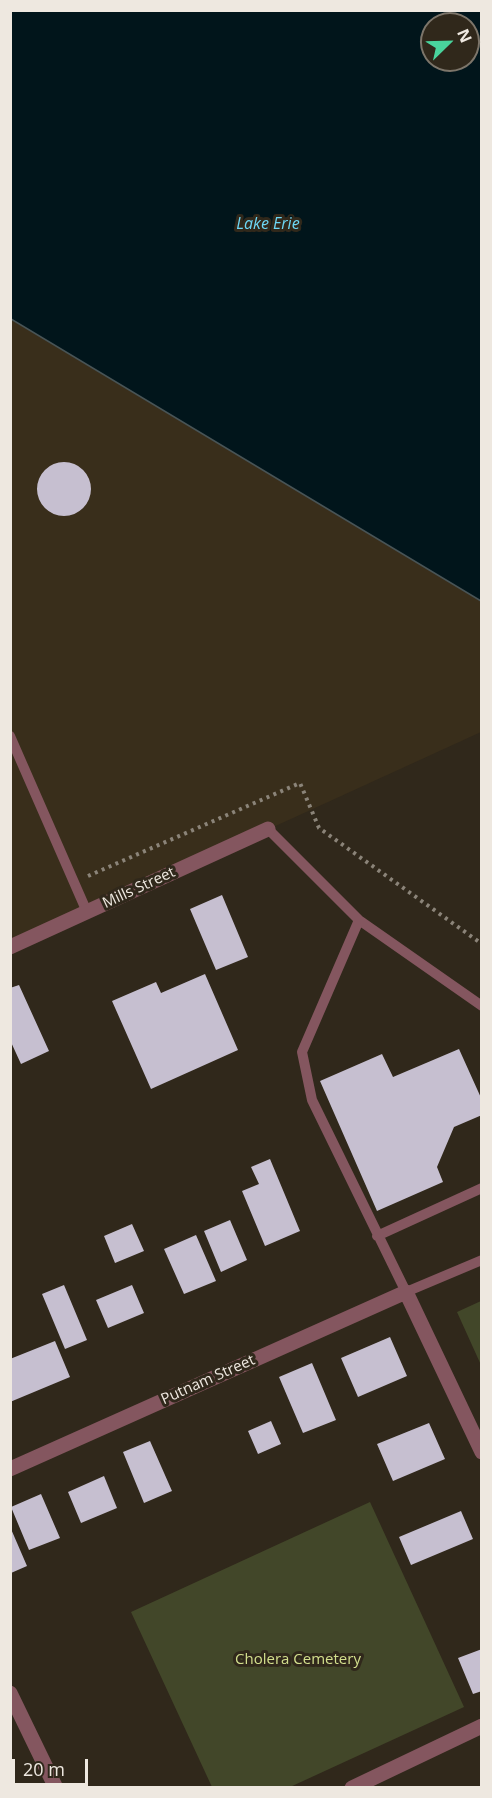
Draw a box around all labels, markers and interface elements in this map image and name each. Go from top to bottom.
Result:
north arrow [420,12,480,72]
text: N [452,25,477,46]
water label: Lake Erie [236,214,300,234]
street label: Mills Street [100,863,178,913]
street label: Putnam Street [158,1351,258,1409]
park label: Cholera Cemetery [235,1651,361,1669]
scale bar [15,1747,92,1785]
text: 20 m [23,1757,65,1781]

